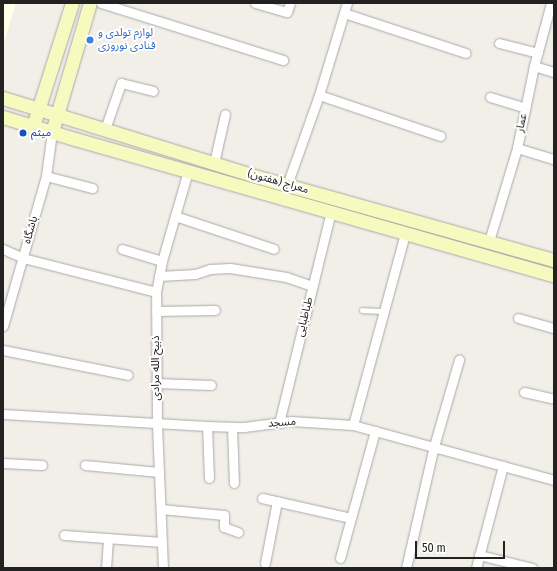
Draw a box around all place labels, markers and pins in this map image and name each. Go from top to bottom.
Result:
place label: لوازم تولدی و قنادی نوروزی [98,27,156,53]
marker: لوازم تولدی و قنادی نوروزی [85,35,95,45]
place label: میثم [31,126,51,140]
marker: میثم [18,128,28,138]

